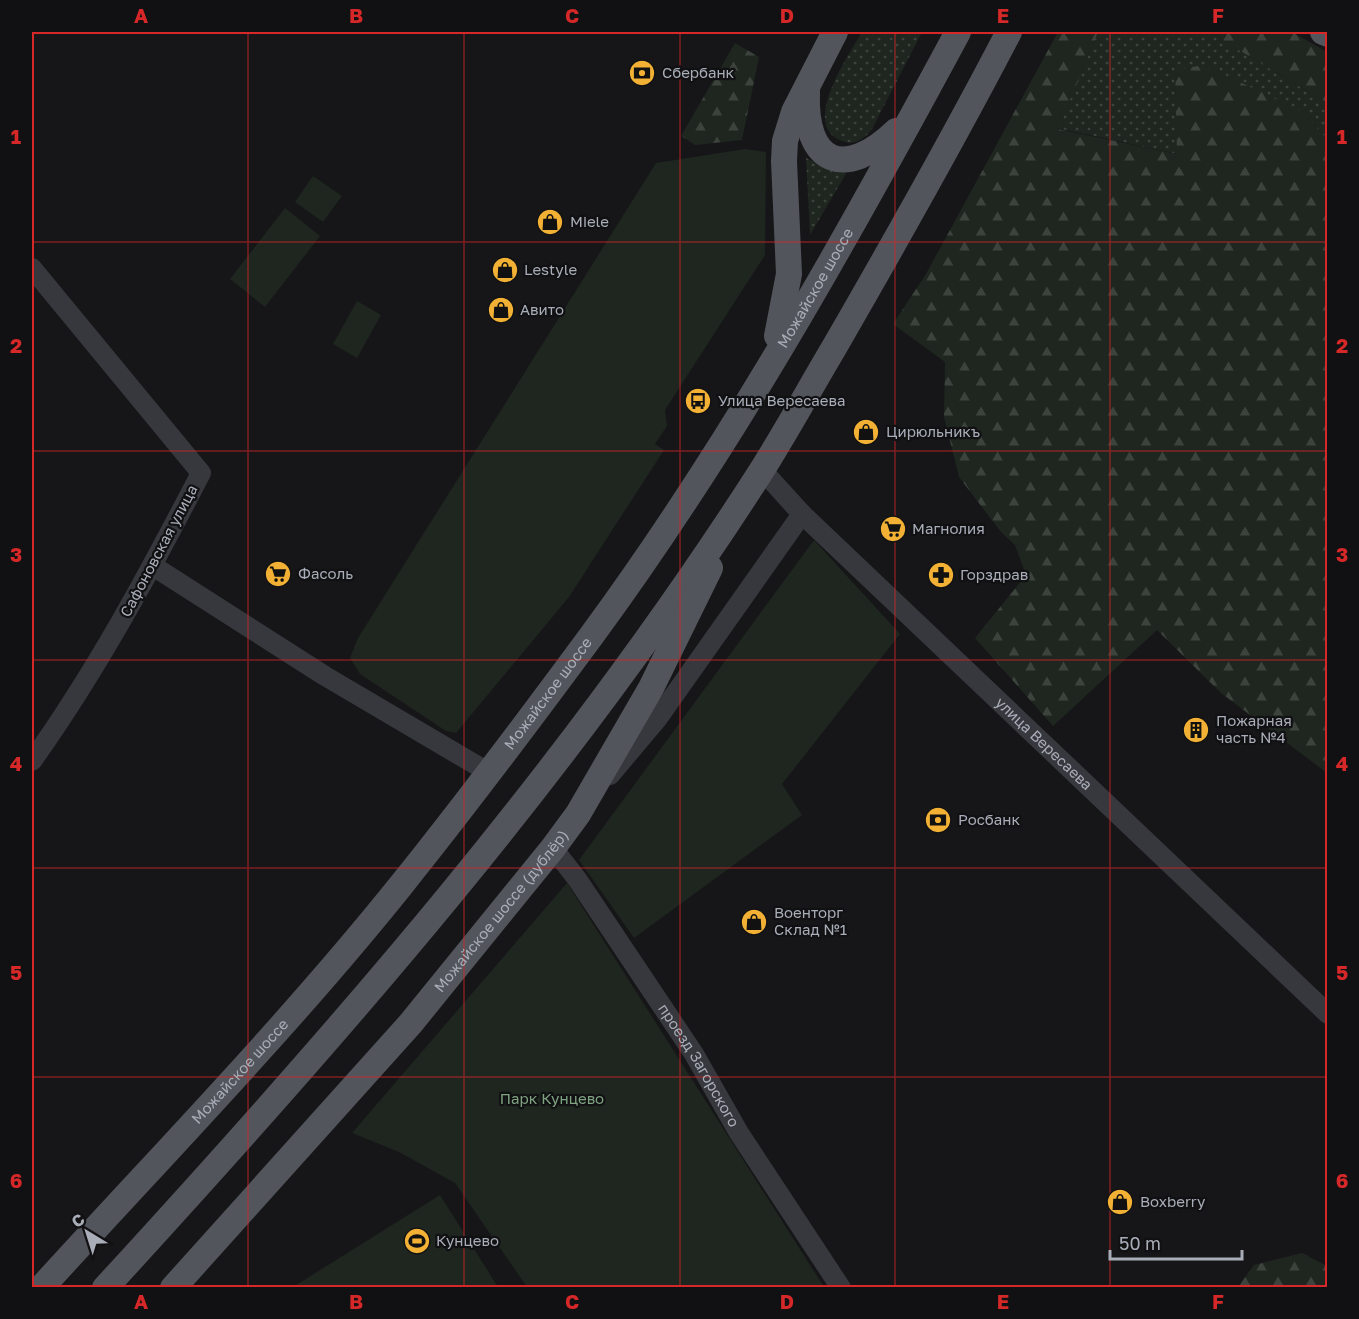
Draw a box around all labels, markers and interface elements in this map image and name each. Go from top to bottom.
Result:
text: A [134,3,148,27]
text: B [349,3,363,27]
text: C [565,3,579,27]
text: D [780,3,794,27]
text: E [997,3,1009,27]
text: F [1212,3,1224,27]
bank icon: Сбербанк [627,58,657,88]
place label: Сбербанк [662,63,735,81]
text: 1 [11,124,21,148]
text: 1 [1337,124,1347,148]
shop icon: Miele [535,207,565,237]
place label: Miele [570,212,609,230]
street label: Можайское шоссе [773,224,857,351]
shop icon: Lestyle [490,255,520,285]
place label: Lestyle [524,260,577,278]
shop icon: Авито [486,295,516,325]
place label: Авито [520,300,564,318]
text: 2 [10,333,22,357]
text: 2 [1336,333,1348,357]
bus stop icon: Улица Вересаева [683,386,713,416]
place label: Улица Вересаева [718,391,845,409]
shop icon: Цирюльникъ [851,417,881,447]
place label: Цирюльникъ [886,422,980,440]
street label: Сафоновская улица [116,482,201,620]
supermarket icon: Магнолия [878,514,908,544]
place label: Магнолия [912,519,985,537]
text: 3 [10,542,22,566]
text: 3 [1336,542,1348,566]
supermarket icon: Фасоль [263,559,293,589]
pharmacy icon: Горздрав [926,560,956,590]
place label: Фасоль [298,564,353,582]
place label: Горздрав [960,565,1028,583]
street label: Можайское шоссе [500,633,595,753]
street label: улица Вересаева [992,693,1097,793]
place label: Пожарная часть №4 [1216,711,1292,746]
building icon: Пожарная часть №4 [1181,715,1211,745]
text: 4 [10,751,22,775]
text: 4 [1336,751,1348,775]
bank icon: Росбанк [923,805,953,835]
place label: Росбанк [958,810,1020,828]
street label: Можайское шоссе (дублёр) [430,826,571,995]
place label: Военторг Склад №1 [774,903,847,938]
shop icon: Военторг Склад №1 [739,907,769,937]
text: 5 [10,960,22,984]
text: 5 [1336,960,1348,984]
street label: проезд Загорского [655,1000,744,1130]
street label: Можайское шоссе [187,1015,292,1127]
park label: Парк Кунцево [500,1089,604,1107]
text: 6 [10,1168,22,1192]
text: 6 [1336,1168,1348,1192]
shop icon: Boxberry [1105,1187,1135,1217]
place label: Boxberry [1140,1192,1206,1210]
north arrow [57,1202,117,1262]
text: С [67,1209,88,1232]
scale bar [1110,1223,1242,1261]
sports icon: Кунцево [402,1226,432,1256]
place label: Кунцево [436,1231,499,1249]
text: 50 m [1119,1232,1161,1254]
text: A [134,1289,148,1313]
text: B [349,1289,363,1313]
text: C [565,1289,579,1313]
text: D [780,1289,794,1313]
text: E [997,1289,1009,1313]
text: F [1212,1289,1224,1313]

